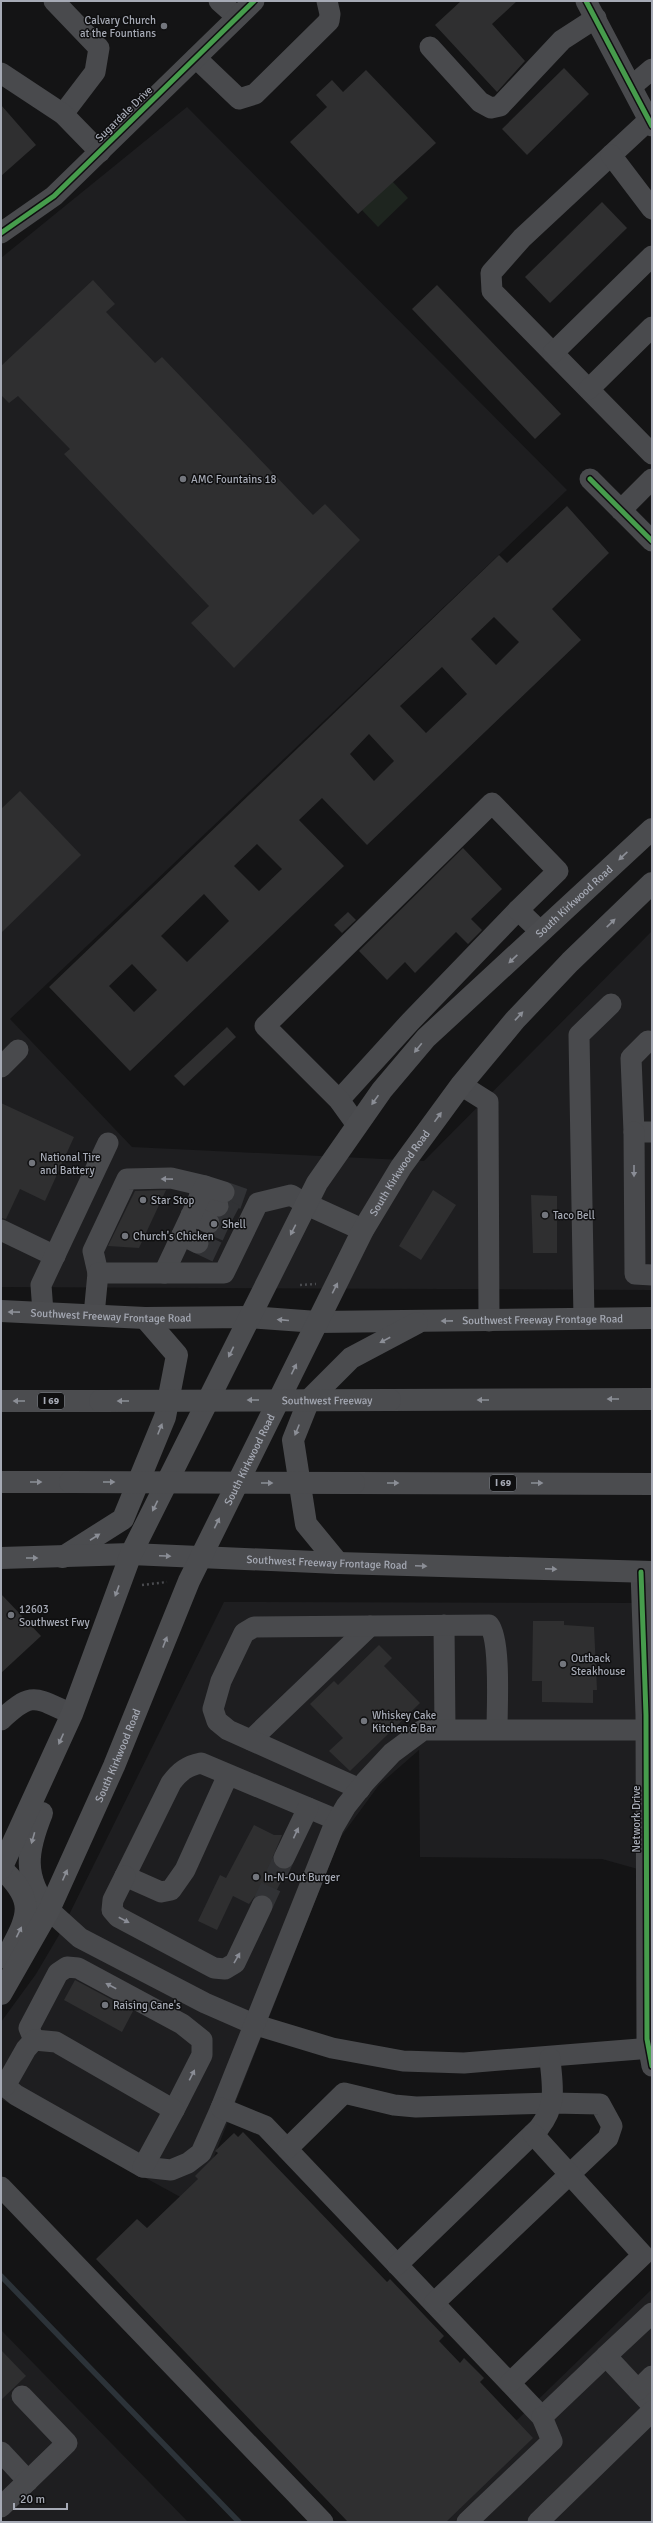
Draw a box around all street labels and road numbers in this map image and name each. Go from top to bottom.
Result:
street label: Sugardale Drive [93,83,155,145]
street label: South Kirkwood Road [533,862,615,940]
street label: South Kirkwood Road [367,1127,433,1218]
street label: Southwest Freeway Frontage Road [30,1306,192,1325]
street label: Southwest Freeway Frontage Road [462,1312,623,1327]
road number: I 69 [38,1393,64,1409]
street label: Southwest Freeway [282,1394,373,1407]
street label: South Kirkwood Road [221,1411,277,1507]
road number: I 69 [490,1475,516,1491]
street label: Southwest Freeway Frontage Road [246,1553,408,1571]
street label: South Kirkwood Road [92,1706,143,1804]
street label: Network Drive [630,1785,643,1853]

